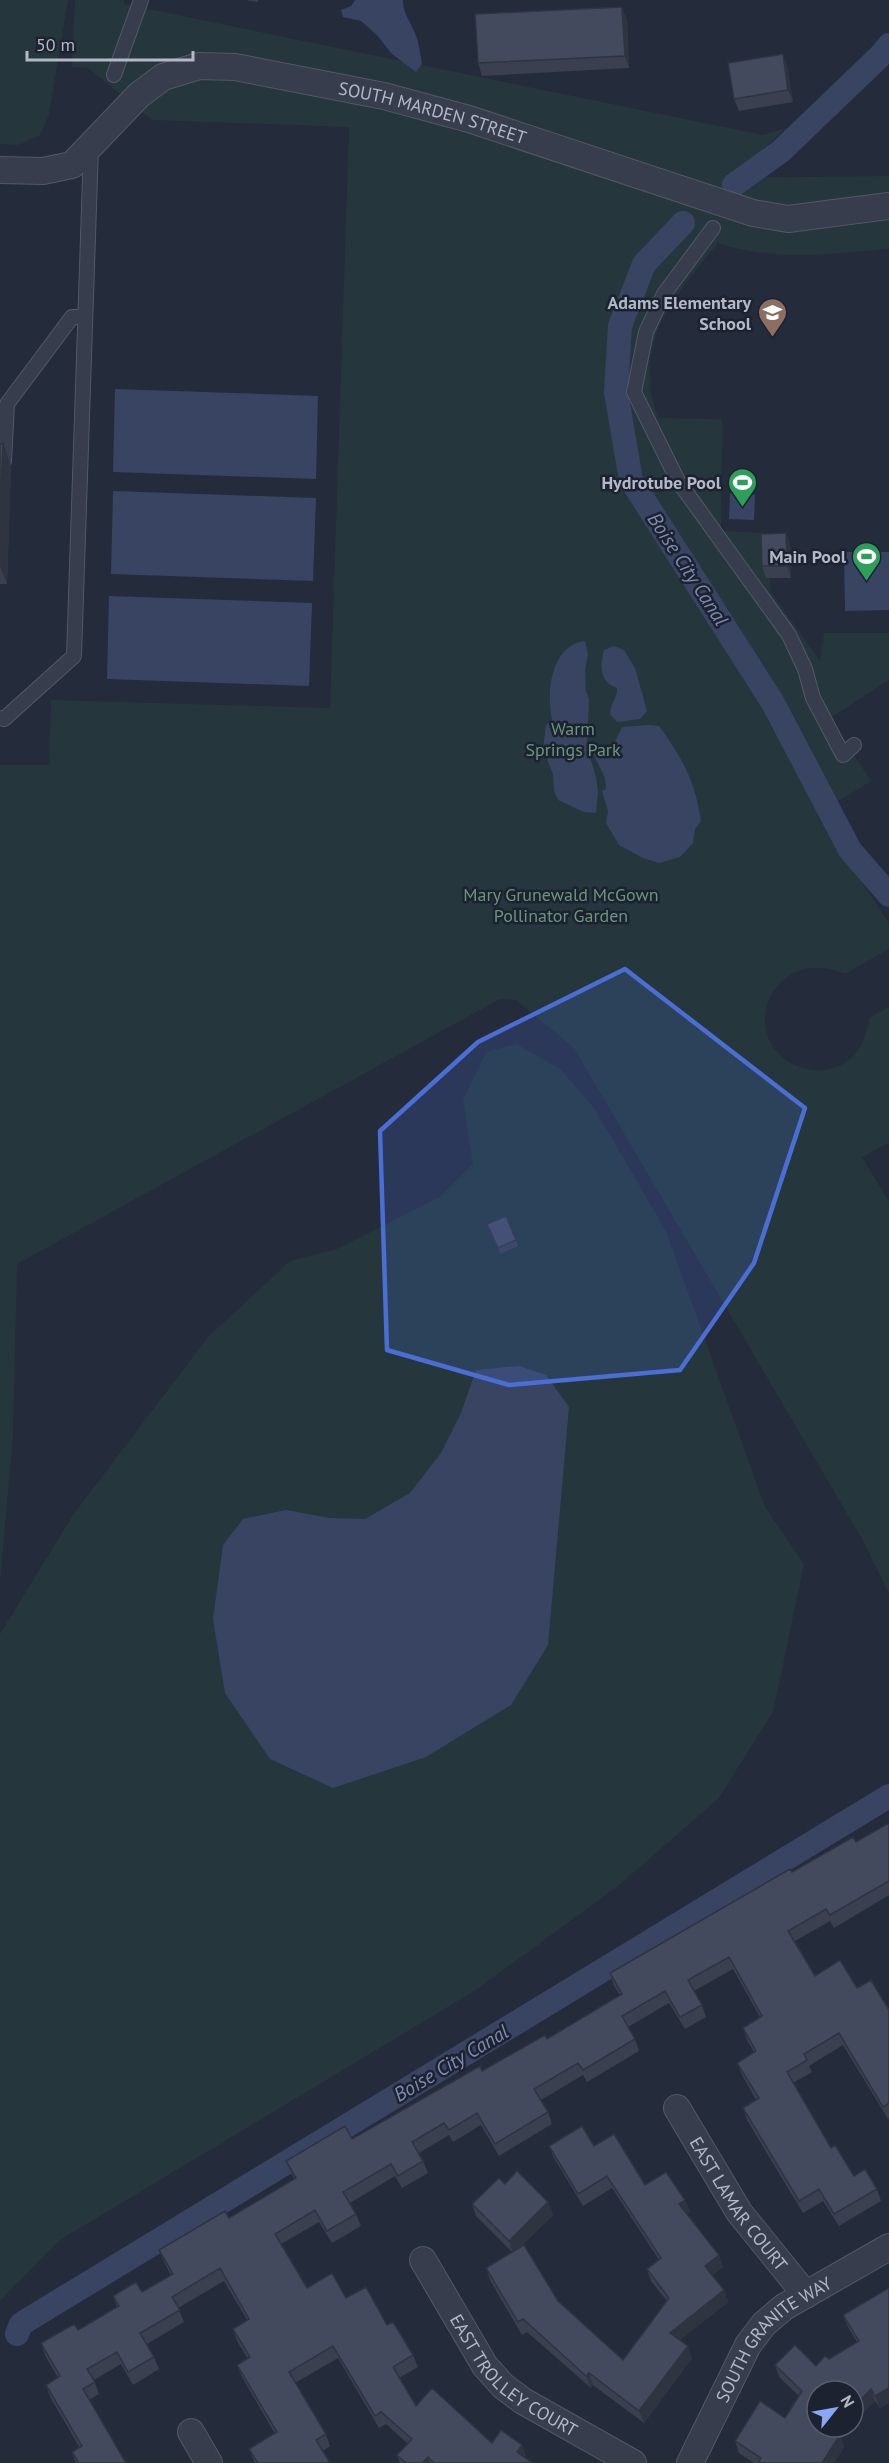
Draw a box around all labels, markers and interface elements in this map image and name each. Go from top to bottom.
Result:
scale bar [27,24,194,62]
text: 50 m [36,33,75,56]
street label: SOUTH MARDEN STREET [337,76,530,149]
place label: Adams Elementary School [607,291,752,335]
school or university icon: Adams Elementary School [756,296,788,338]
sports icon: Hydrotube Pool [726,466,758,508]
place label: Hydrotube Pool [601,471,722,494]
water label: Boise City Canal [642,508,735,631]
sports icon: Main Pool [851,540,883,582]
place label: Main Pool [769,545,847,568]
park label: Warm Springs Park [525,717,621,761]
park label: Mary Grunewald McGown Pollinator Garden [463,883,659,927]
water label: Boise City Canal [389,2018,514,2108]
street label: EAST LAMAR COURT [685,2132,793,2275]
street label: SOUTH GRANITE WAY [710,2271,835,2406]
street label: EAST TROLLEY COURT [445,2310,582,2441]
north arrow [805,2379,865,2439]
text: N [837,2392,859,2411]

